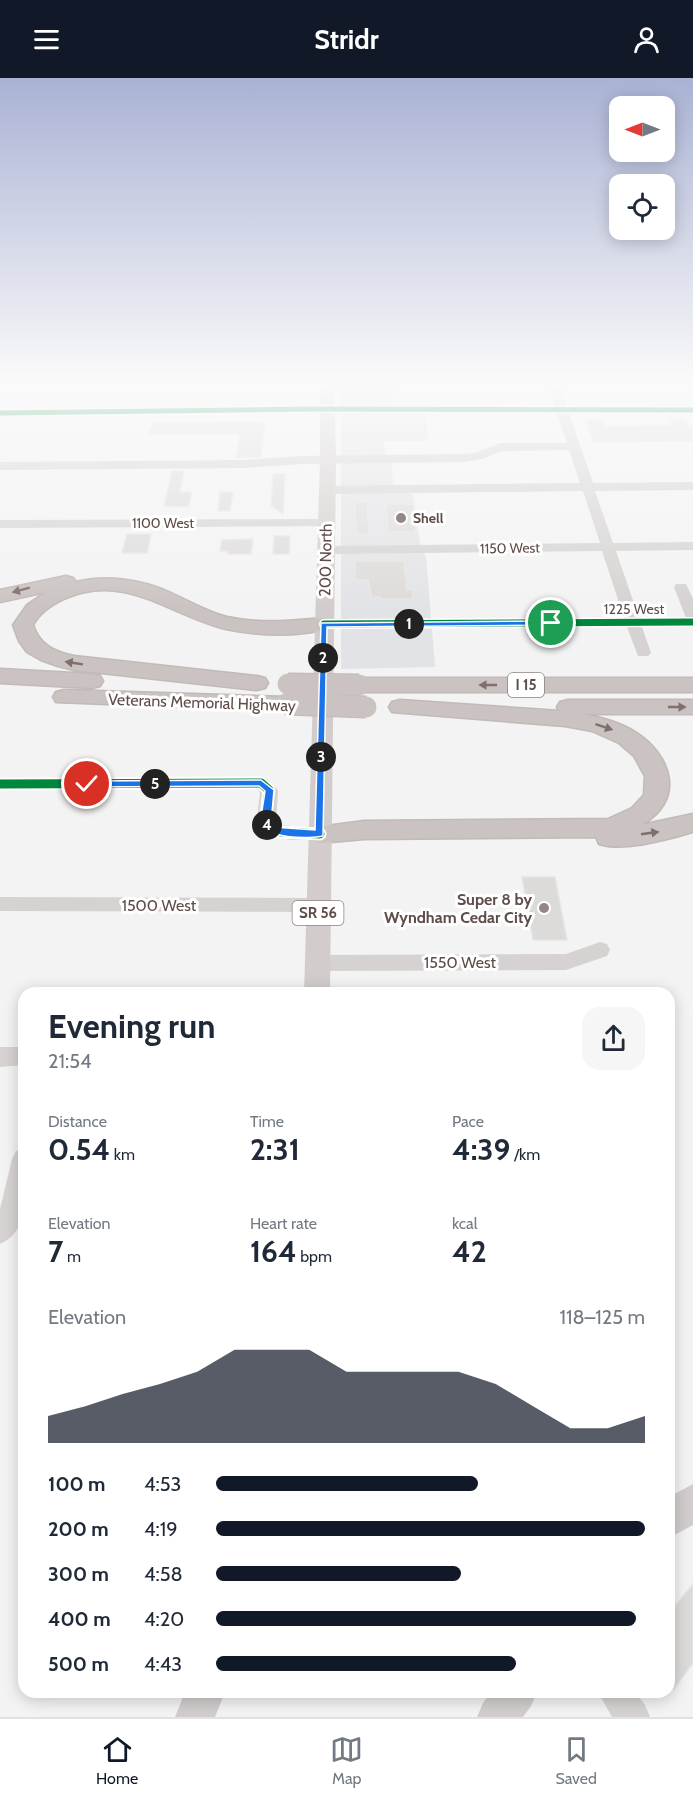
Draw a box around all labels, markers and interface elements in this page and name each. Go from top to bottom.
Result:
icon: menu [30,23,63,56]
text: Stridr [314,23,379,56]
icon: person [630,23,663,56]
north arrow [609,96,675,162]
map controls [609,96,675,240]
button: locate [609,174,675,240]
place label: Shell [413,509,444,527]
marker: Shell [394,511,408,525]
street label: 1100 West [132,514,194,532]
street label: 200 North [315,523,336,597]
street label: 1150 West [480,538,540,558]
one-way arrow [12,586,30,596]
pin [525,597,576,648]
street label: 1225 West [604,600,664,618]
icon: arrive [534,606,567,639]
pin: 1 [394,609,424,639]
text: 1 [406,614,412,633]
pin: 2 [308,643,338,673]
text: 2 [319,648,327,667]
one-way arrow [64,658,83,667]
road number: I 15 [508,673,544,697]
one-way arrow [478,680,497,690]
street label: Veterans Memorial Highway [108,690,296,715]
one-way arrow [667,702,686,712]
one-way arrow [595,723,613,733]
pin: 3 [306,742,336,772]
text: 3 [317,747,325,766]
pin [61,758,112,809]
icon: check [70,767,103,800]
pin: 5 [140,769,170,799]
text: 5 [151,774,159,793]
pin: 4 [252,810,282,840]
text: 4 [262,815,272,834]
one-way arrow [641,829,660,838]
place label: Super 8 by Wyndham Cedar City [384,890,532,927]
street label: 1500 West [122,896,197,915]
road number: SR 56 [292,901,344,925]
marker: Super 8 by Wyndham Cedar City [537,901,551,915]
street label: 1550 West [424,953,497,972]
text: Evening run [48,1006,215,1046]
button: share [582,1007,645,1070]
text: 21:54 [48,1049,92,1073]
text: Distance [48,1112,107,1131]
text: Time [250,1112,284,1131]
text: Pace [452,1112,484,1131]
text: 0.54 [48,1131,110,1168]
text: 2:31 [250,1131,300,1168]
text: 4:39 [452,1131,510,1168]
text: km [110,1145,135,1164]
text: /km [510,1145,540,1164]
text: Elevation [48,1214,111,1233]
text: Heart rate [250,1214,317,1233]
text: kcal [452,1214,478,1233]
text: 7 [48,1233,63,1270]
text: 164 [250,1233,297,1270]
text: 42 [452,1233,487,1270]
text: m [63,1247,81,1266]
text: bpm [297,1247,332,1266]
text: Elevation [48,1305,126,1329]
text: 118–125 m [559,1305,645,1329]
text: 100 m [48,1472,106,1496]
text: 4:53 [144,1472,181,1496]
text: 200 m [48,1517,109,1541]
text: 4:19 [144,1517,178,1541]
text: 300 m [48,1562,109,1586]
text: 4:58 [144,1562,183,1586]
text: 400 m [48,1607,111,1631]
text: 4:20 [144,1607,184,1631]
text: 500 m [48,1652,109,1676]
text: 4:43 [144,1652,182,1676]
tab: Home [96,1733,138,1788]
tab: Map [330,1733,363,1788]
tab: Saved [555,1733,597,1788]

